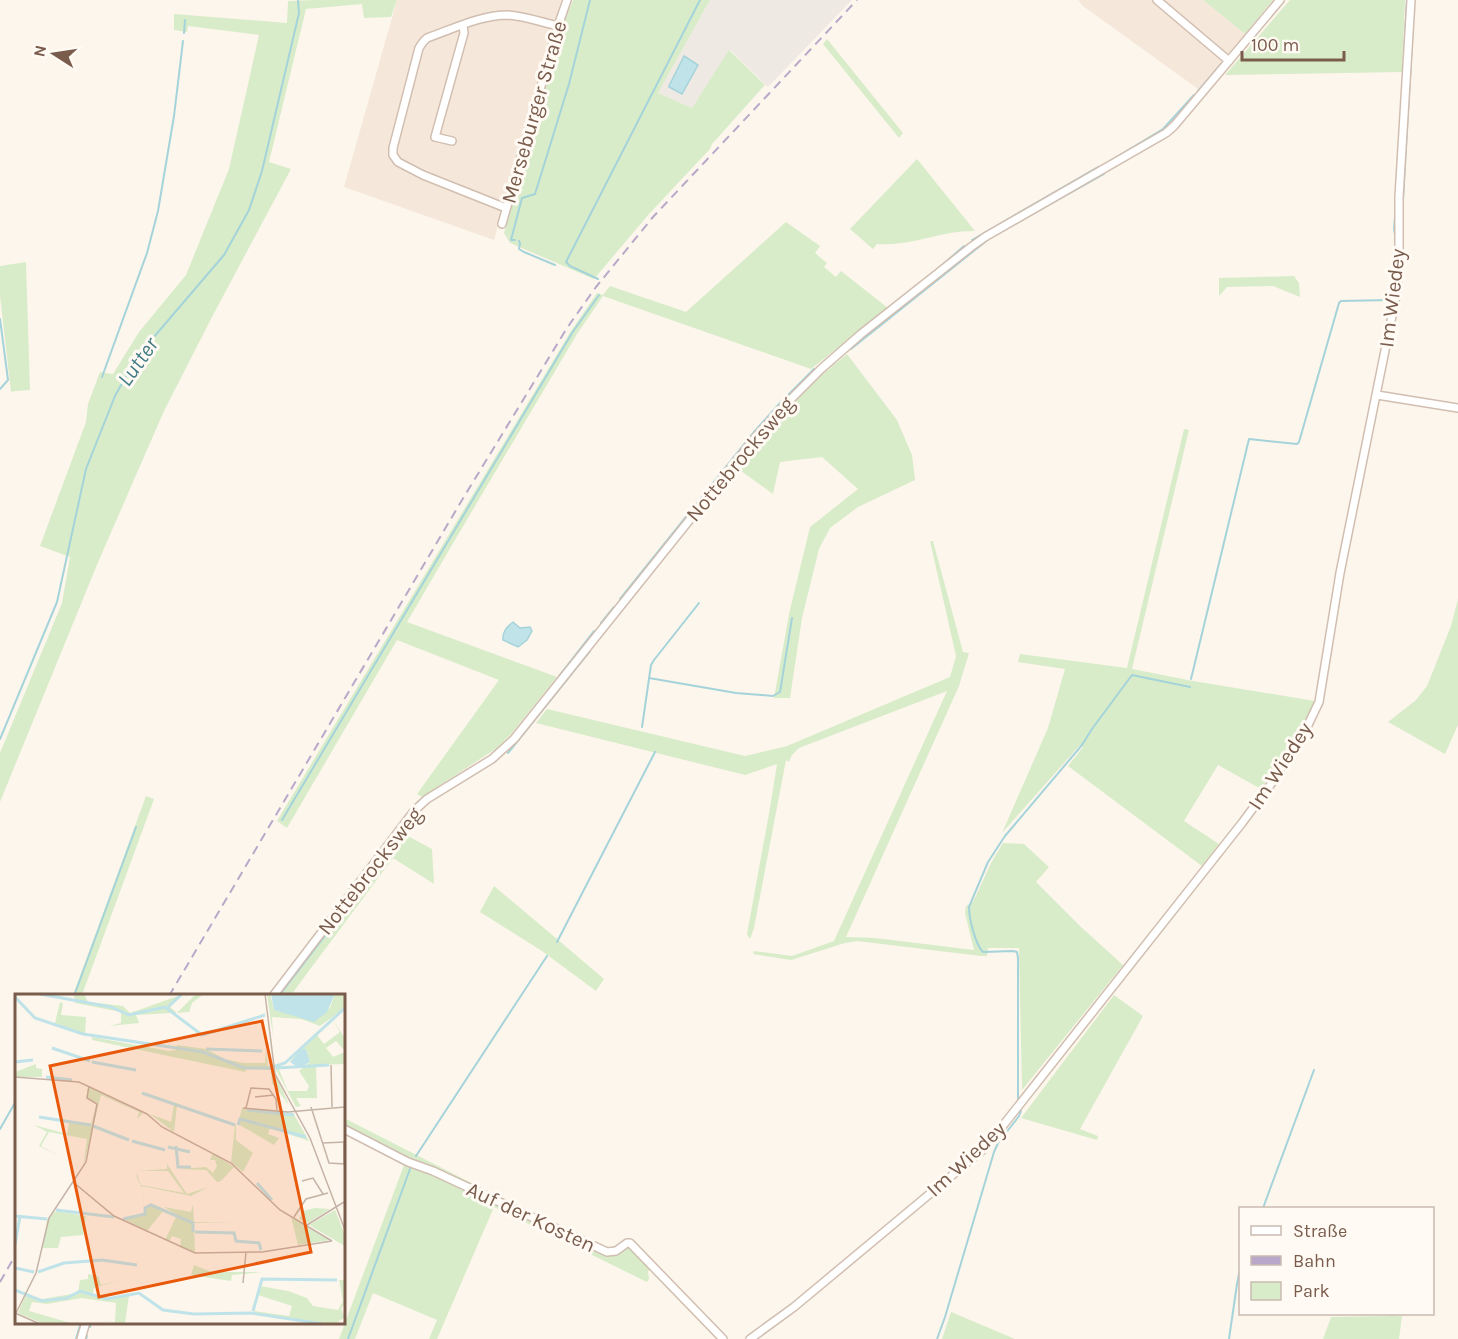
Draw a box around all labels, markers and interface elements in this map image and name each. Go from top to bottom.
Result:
street label: Merseburger Straße [496,18,572,206]
north arrow [24,24,84,84]
scale bar [1242,24,1344,62]
text: 100 m [1251,34,1299,56]
text: N [29,43,50,59]
street label: Im Wiedey [1374,247,1410,349]
water label: Lutter [112,331,165,392]
street label: Nottebrocksweg [681,392,799,526]
street label: Im Wiedey [1243,718,1317,814]
street label: Nottebrocksweg [313,802,427,940]
inset map [15,994,345,1324]
street label: Im Wiedey [921,1116,1011,1202]
street label: Auf der Kosten [463,1177,599,1257]
legend [1239,1207,1434,1315]
text: Straße [1293,1220,1347,1242]
text: Bahn [1293,1250,1336,1272]
text: Park [1293,1280,1330,1302]

